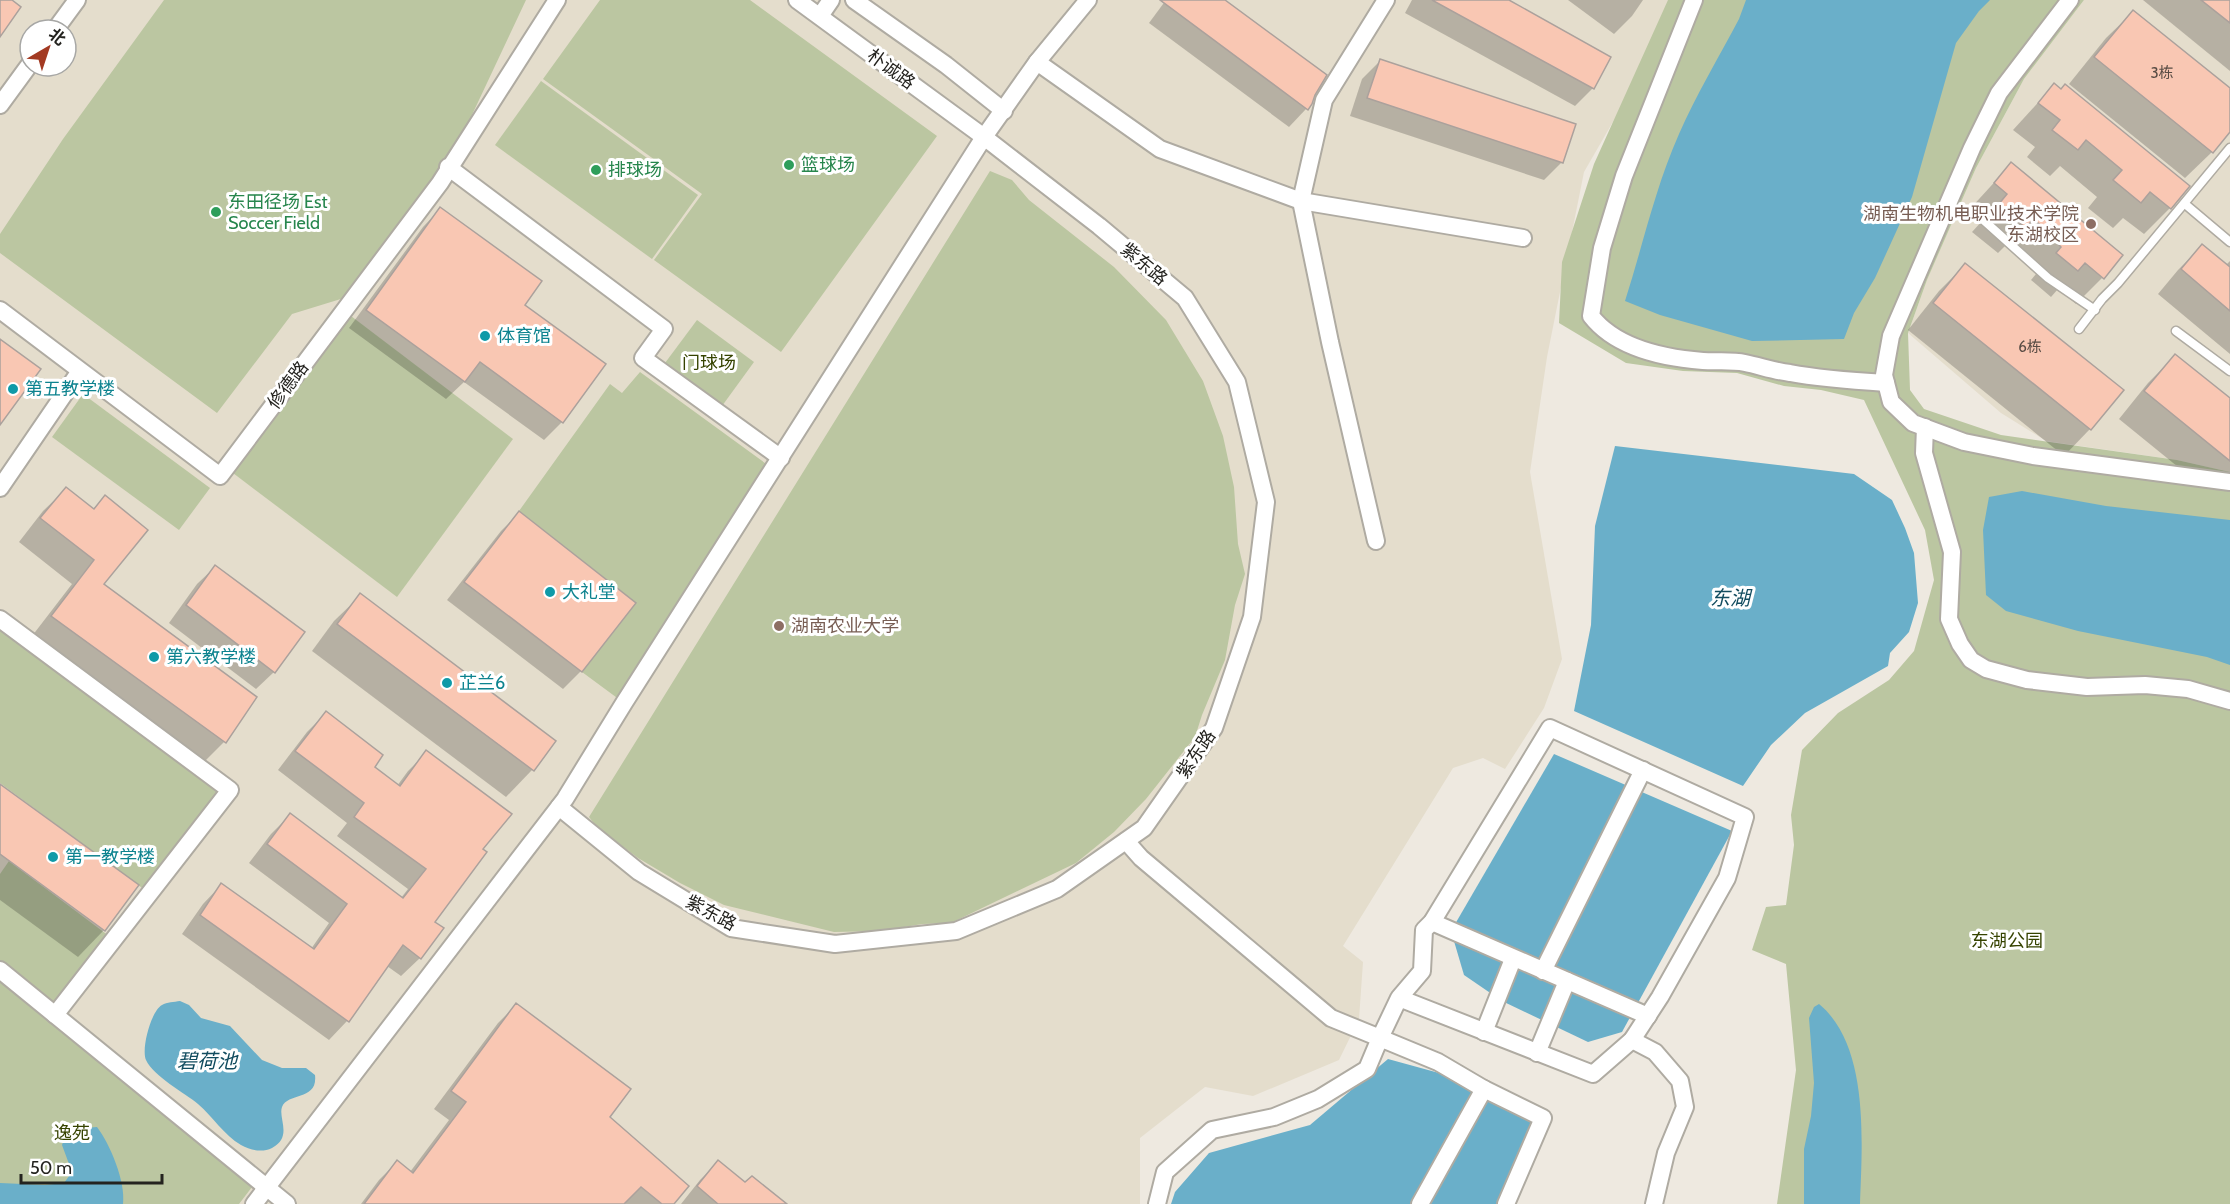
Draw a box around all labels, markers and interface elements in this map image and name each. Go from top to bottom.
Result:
north arrow [18,18,78,78]
text: 北 [45,24,69,49]
street label: 朴诚路 [863,44,919,94]
house number: 3栋 [2150,64,2174,82]
place label: 篮球场 [801,154,855,176]
marker: 篮球场 [782,158,796,172]
place label: 排球场 [608,159,662,181]
marker: 排球场 [589,163,603,177]
place label: 东田径场 Est Soccer Field [228,191,327,234]
place label: 湖南生物机电职业技术学院 东湖校区 [1863,203,2079,246]
marker: 东田径场 Est Soccer Field [209,205,223,219]
marker: 湖南生物机电职业技术学院 东湖校区 [2084,217,2098,231]
street label: 紫东路 [1116,238,1172,290]
place label: 体育馆 [497,325,551,347]
marker: 体育馆 [478,329,492,343]
house number: 6栋 [2018,338,2042,356]
park label: 门球场 [682,352,736,374]
street label: 修德路 [263,357,313,413]
place label: 第五教学楼 [25,378,115,400]
marker: 第五教学楼 [6,382,20,396]
place label: 大礼堂 [562,581,616,603]
marker: 大礼堂 [543,585,557,599]
water label: 东湖 [1710,586,1753,610]
place label: 湖南农业大学 [791,615,899,637]
marker: 湖南农业大学 [772,619,786,633]
place label: 第六教学楼 [166,646,256,668]
marker: 第六教学楼 [147,650,161,664]
place label: 芷兰6 [459,672,505,694]
marker: 芷兰6 [440,676,454,690]
street label: 紫东路 [1172,725,1220,783]
place label: 第一教学楼 [65,846,155,868]
marker: 第一教学楼 [46,850,60,864]
street label: 紫东路 [682,891,740,935]
park label: 东湖公园 [1971,930,2043,952]
water label: 碧荷池 [177,1049,239,1073]
park label: 逸苑 [54,1122,90,1144]
scale bar [21,1147,162,1185]
text: 50 m [30,1157,72,1179]

